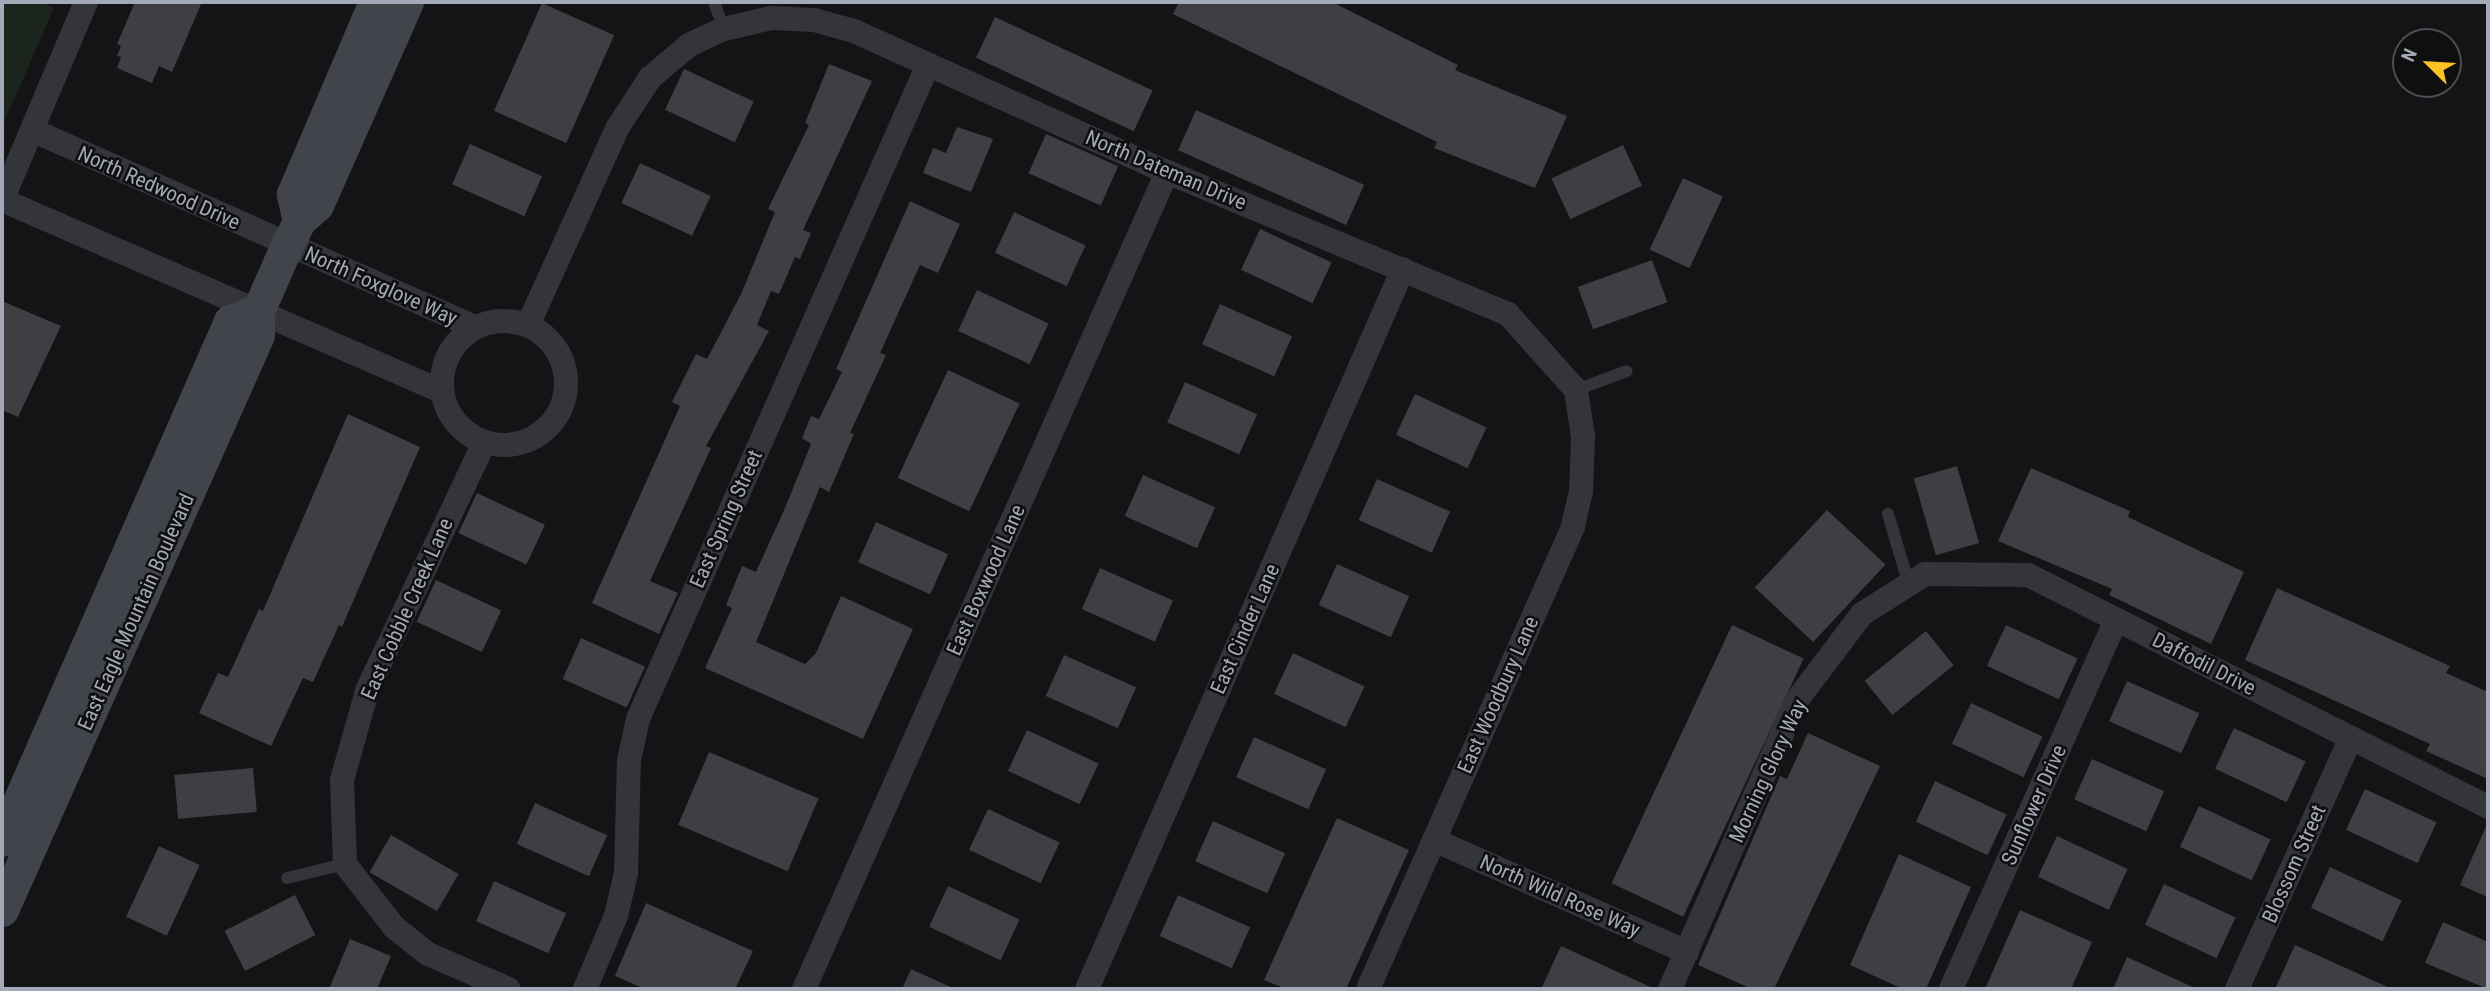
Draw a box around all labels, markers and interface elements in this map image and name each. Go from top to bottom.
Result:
north arrow [2392,28,2462,98]
text: N [2396,45,2422,65]
street label: North Dateman Drive [1082,125,1250,215]
street label: North Redwood Drive [74,141,244,235]
street label: North Foxglove Way [301,241,461,331]
street label: East Spring Street [684,446,768,592]
street label: East Eagle Mountain Boulevard [72,490,200,734]
street label: East Boxwood Lane [942,501,1030,659]
street label: East Cobble Creek Lane [356,514,458,704]
street label: East Cinder Lane [1205,560,1285,698]
street label: East Woodbury Lane [1452,613,1544,777]
street label: Daffodil Drive [2148,627,2260,701]
street label: Morning Glory Way [1724,695,1812,847]
street label: Sunflower Drive [1996,741,2072,869]
street label: Blossom Street [2257,801,2331,927]
street label: North Wild Rose Way [1476,849,1644,943]

